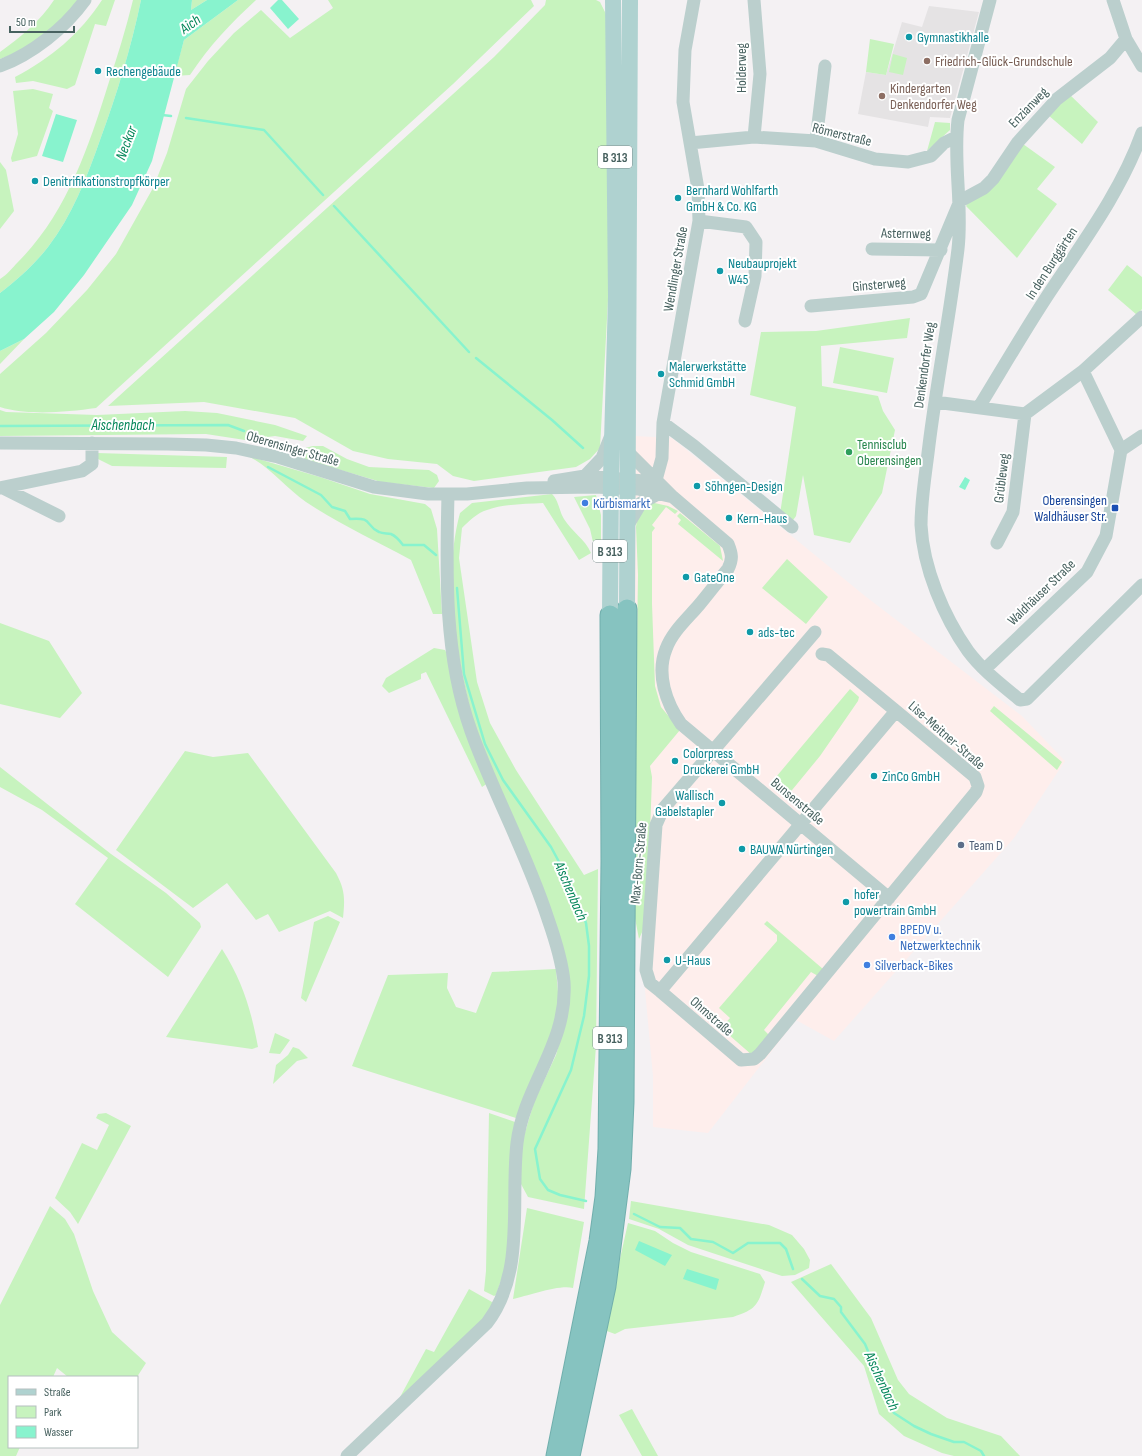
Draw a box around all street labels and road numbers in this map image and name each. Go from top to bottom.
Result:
street label: Holderweg [733,42,750,93]
street label: Enzianweg [1005,83,1052,131]
street label: Römerstraße [810,119,873,150]
road number: B 313 [598,146,632,168]
street label: In den Burggärten [1022,224,1081,303]
street label: Wendlinger Straße [660,225,691,313]
street label: Asternweg [880,225,931,242]
street label: Ginsterweg [852,274,907,295]
street label: Denkendorfer Weg [910,321,939,409]
street label: Oberensinger Straße [245,427,341,470]
street label: Grübleweg [990,452,1013,504]
road number: B 313 [593,540,627,562]
street label: Waldhäuser Straße [1004,556,1079,629]
street label: Lise-Meitner-Straße [905,697,988,773]
street label: Bunsenstraße [767,774,828,829]
street label: Max-Born-Straße [626,821,651,905]
street label: Ohmstraße [687,993,737,1040]
road number: B 313 [593,1027,627,1049]

